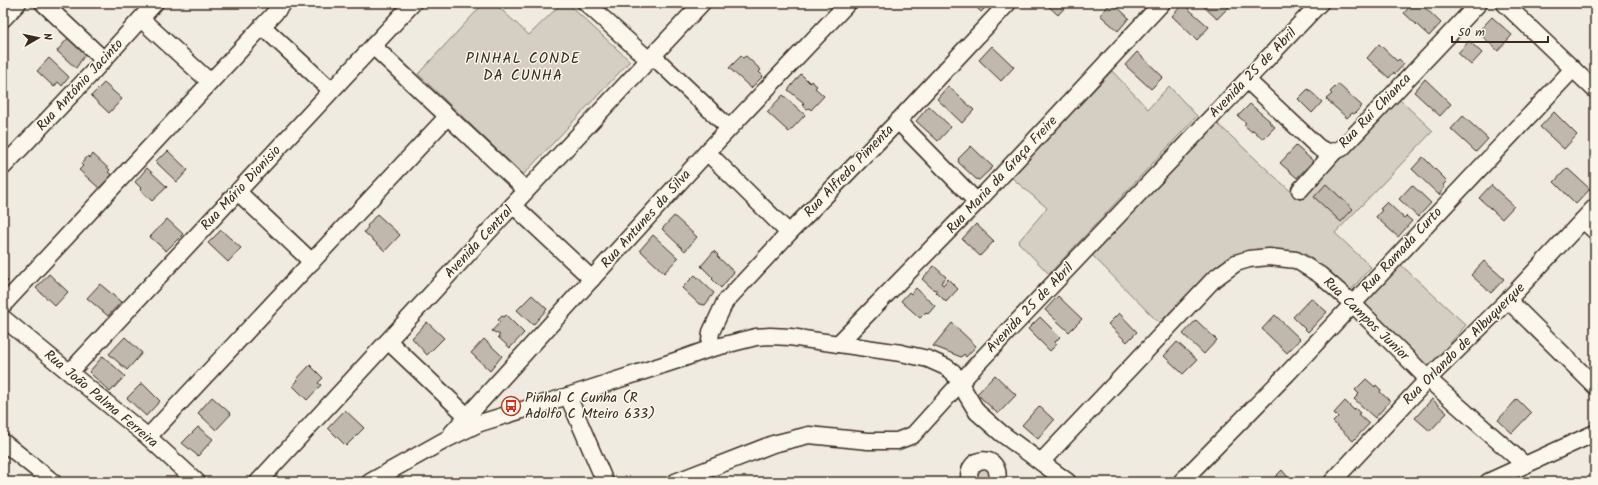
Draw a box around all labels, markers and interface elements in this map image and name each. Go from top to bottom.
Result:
north arrow [18,18,58,58]
scale bar [1452,18,1548,44]
street label: Avenida 25 de Abril [1204,22,1302,123]
text: 50 m [1458,23,1485,42]
text: N [37,32,56,41]
street label: Rua António Jacinto [31,34,129,136]
district label: PINHAL CONDE DA CUNHA [465,47,581,88]
street label: Rua Rui Chianca [1333,68,1417,154]
street label: Rua Maria da Graça Freire [941,110,1063,239]
street label: Rua Alfredo Pimenta [799,119,899,223]
street label: Rua Mário Dionisio [196,140,286,236]
street label: Rua Antunes da Silva [596,165,696,273]
street label: Avenida Central [439,200,519,283]
street label: Rua Ramada Curto [1356,202,1448,298]
street label: Avenida 25 de Abril [981,257,1079,358]
street label: Rua Campos Junior [1318,272,1415,367]
street label: Rua Orlando de Albuquerque [1398,277,1531,410]
street label: Rua João Palma Ferreira [39,345,163,453]
place label: Pinhal C Cunha (R Adolfo C Mteiro 633) [525,387,655,425]
bus stop icon: Pinhal C Cunha (R Adolfo C Mteiro 633) [500,395,522,417]

